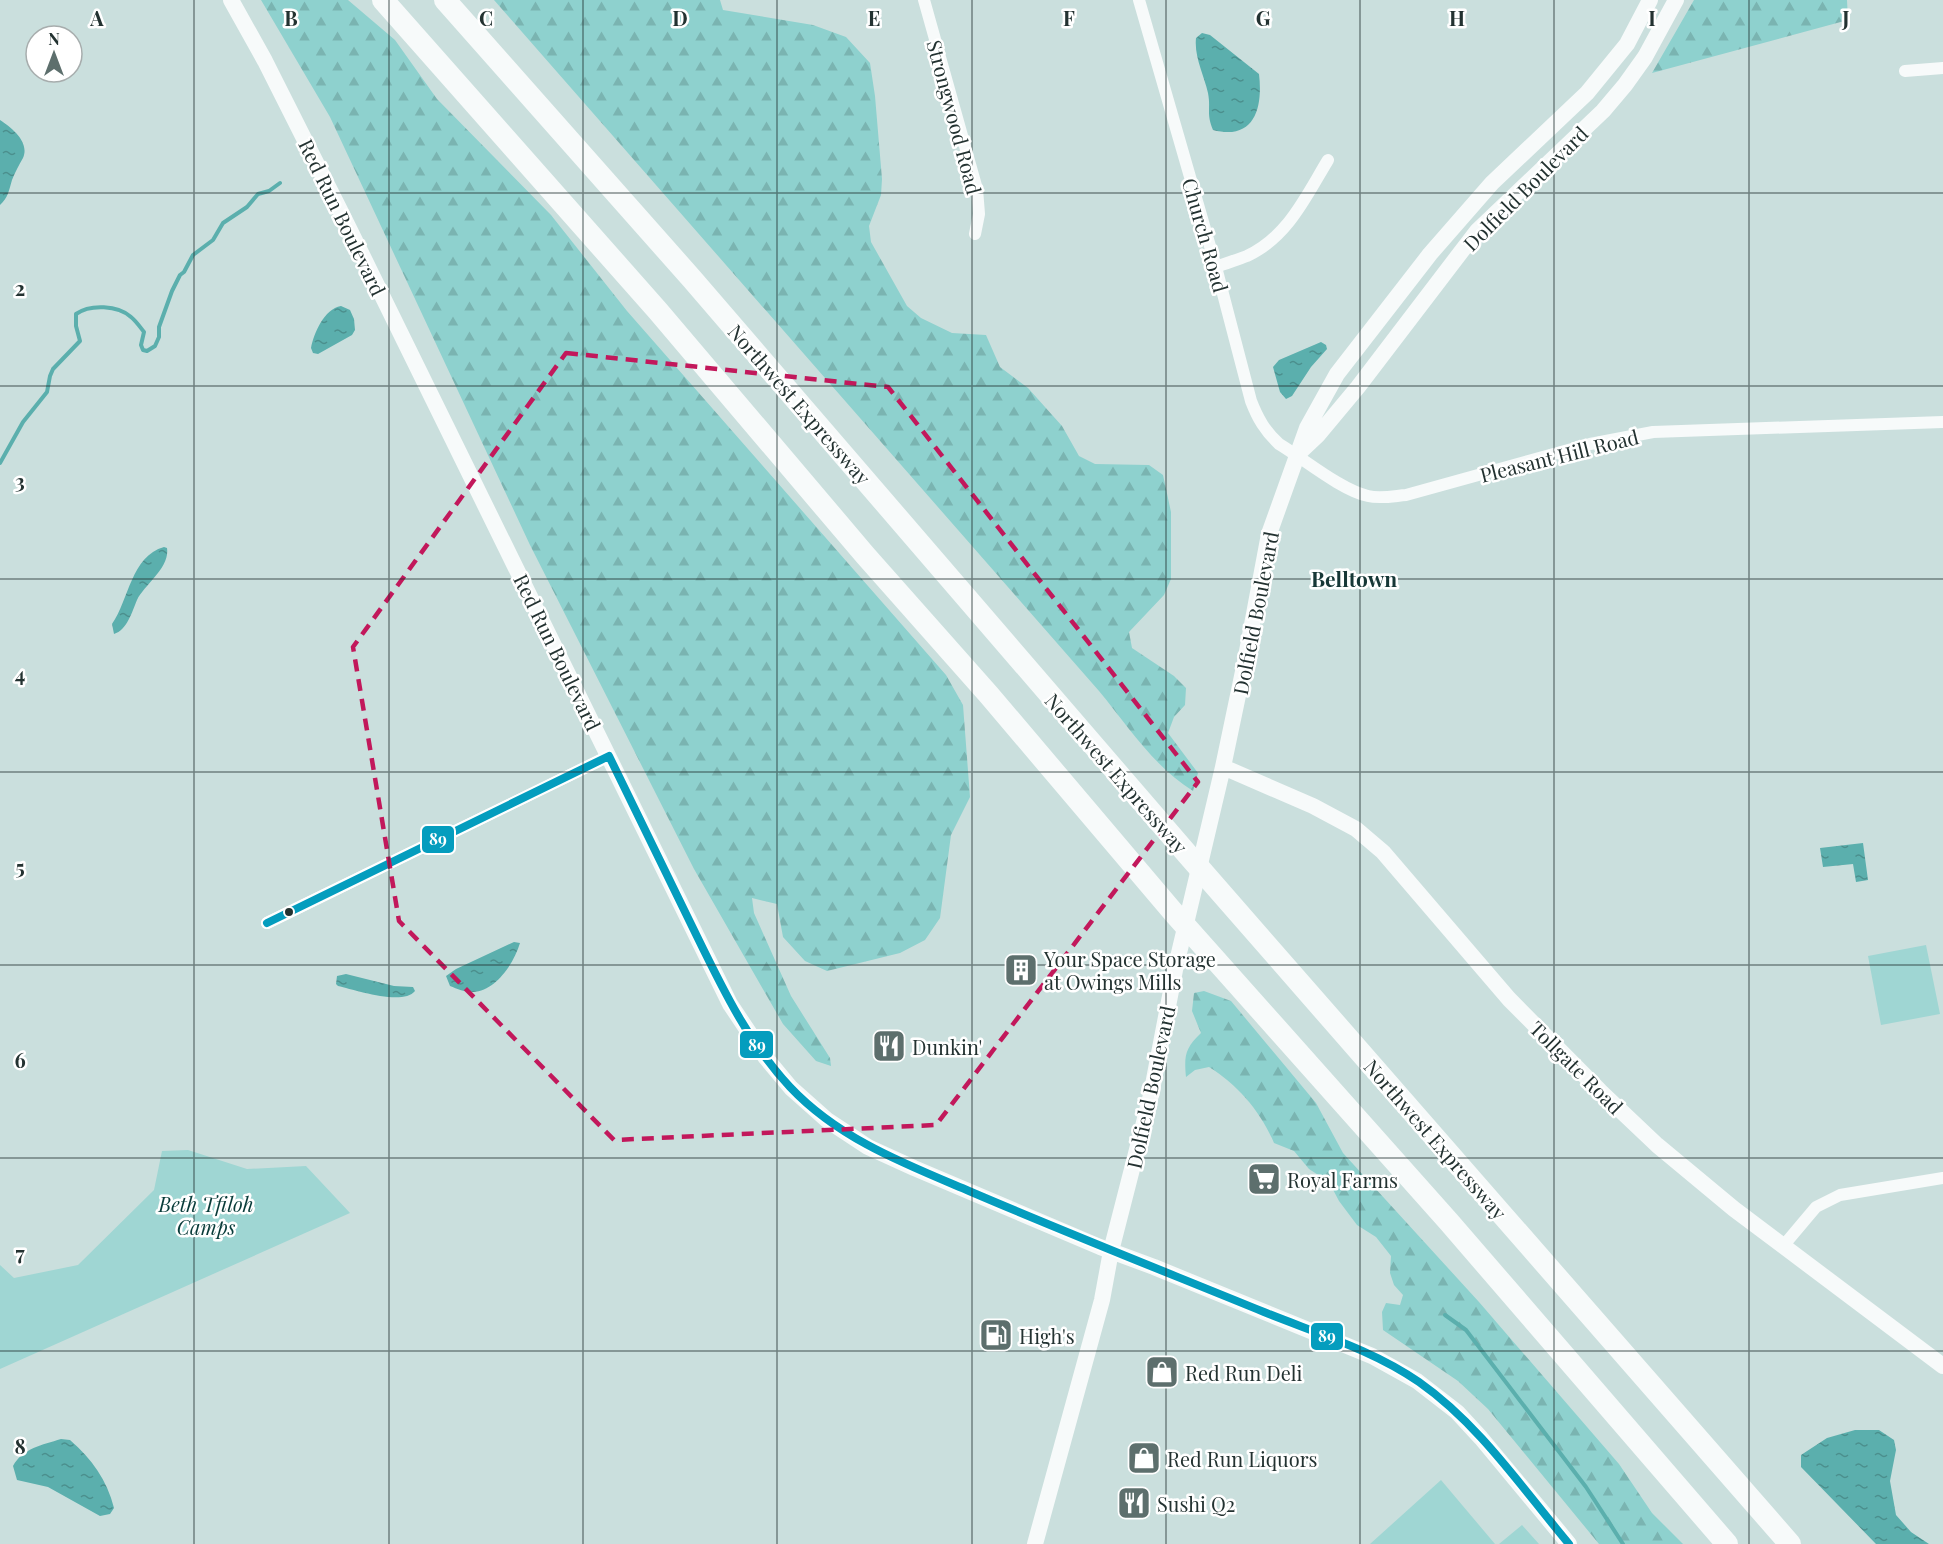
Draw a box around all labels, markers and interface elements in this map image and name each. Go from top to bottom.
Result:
text: A [89,4,104,31]
text: B [284,4,298,31]
text: C [479,4,493,31]
text: D [672,4,688,31]
text: E [868,4,880,31]
text: F [1063,4,1075,31]
text: G [1256,4,1271,31]
text: H [1449,4,1465,31]
text: I [1648,4,1656,31]
text: J [1841,4,1850,31]
north arrow [24,24,84,84]
text: N [48,28,60,49]
street label: Strongwood Road [921,37,989,198]
street label: Dolfield Boulevard [1457,120,1593,256]
street label: Red Run Boulevard [293,134,393,300]
street label: Church Road [1177,175,1235,296]
text: 2 [15,274,25,301]
street label: Northwest Expressway [723,318,877,490]
street label: Pleasant Hill Road [1477,422,1642,488]
text: 3 [15,467,25,494]
street label: Dolfield Boulevard [1226,529,1284,697]
district label: Belltown [1311,564,1397,592]
street label: Red Run Boulevard [508,569,608,735]
text: 4 [15,660,25,687]
street label: Northwest Expressway [1040,687,1194,859]
line badge: 89 [421,825,455,854]
text: 89 [429,828,447,849]
text: 5 [15,853,25,880]
unlabelled marker [283,906,295,918]
place label: Your Space Storage at Owings Mills [1043,945,1216,995]
building icon: Your Space Storage at Owings Mills [1003,952,1039,988]
street label: Dolfield Boulevard [1120,1003,1181,1171]
street label: Tollgate Road [1524,1014,1630,1120]
restaurant icon: Dunkin' [871,1028,907,1064]
line badge: 89 [739,1030,774,1059]
place label: Dunkin' [912,1033,982,1060]
text: 89 [748,1034,766,1055]
text: 6 [14,1046,26,1073]
street label: Northwest Expressway [1359,1053,1513,1225]
supermarket icon: Royal Farms [1246,1161,1282,1197]
place label: Royal Farms [1287,1166,1398,1193]
park label: Beth Tfiloh Camps [158,1190,253,1240]
text: 7 [15,1239,25,1266]
fuel station icon: High's [978,1317,1014,1353]
place label: High's [1019,1322,1075,1349]
line badge: 89 [1310,1322,1344,1351]
text: 89 [1318,1325,1336,1346]
shop icon: Red Run Deli [1144,1354,1180,1390]
place label: Red Run Deli [1185,1359,1302,1386]
text: 8 [14,1432,26,1459]
shop icon: Red Run Liquors [1126,1440,1162,1476]
place label: Red Run Liquors [1167,1445,1317,1472]
restaurant icon: Sushi Q2 [1116,1485,1152,1521]
place label: Sushi Q2 [1157,1490,1235,1517]

